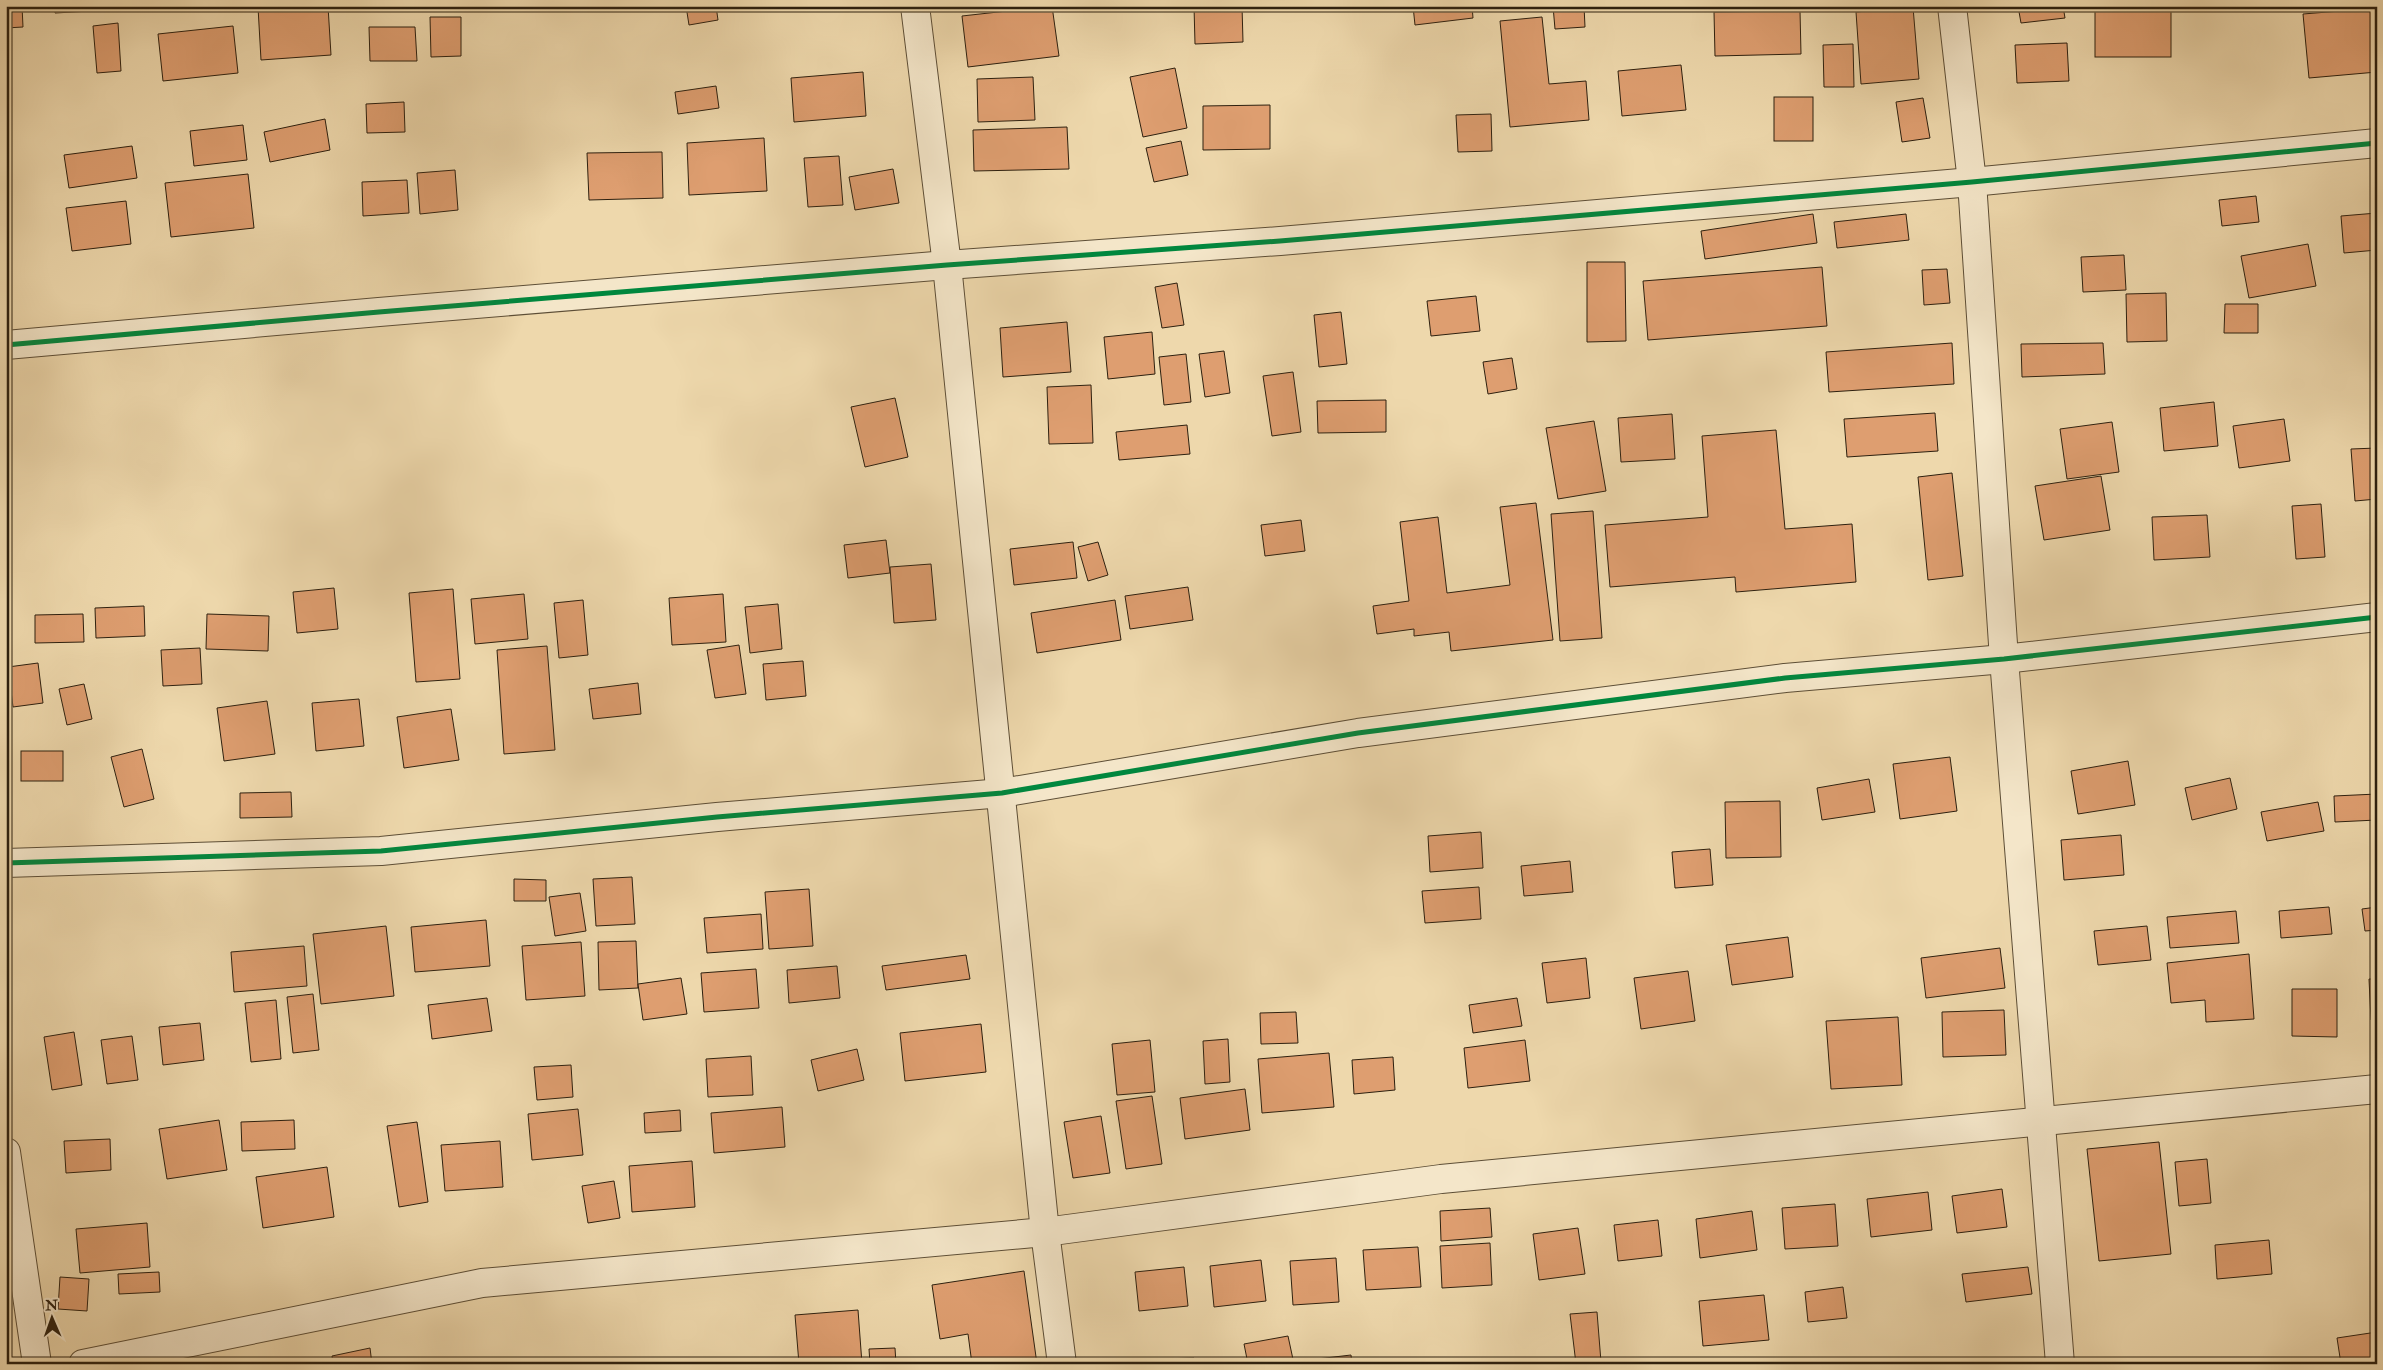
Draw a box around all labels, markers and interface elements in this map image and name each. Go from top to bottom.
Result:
north arrow [28,1292,78,1342]
text: N [44,1297,59,1314]

